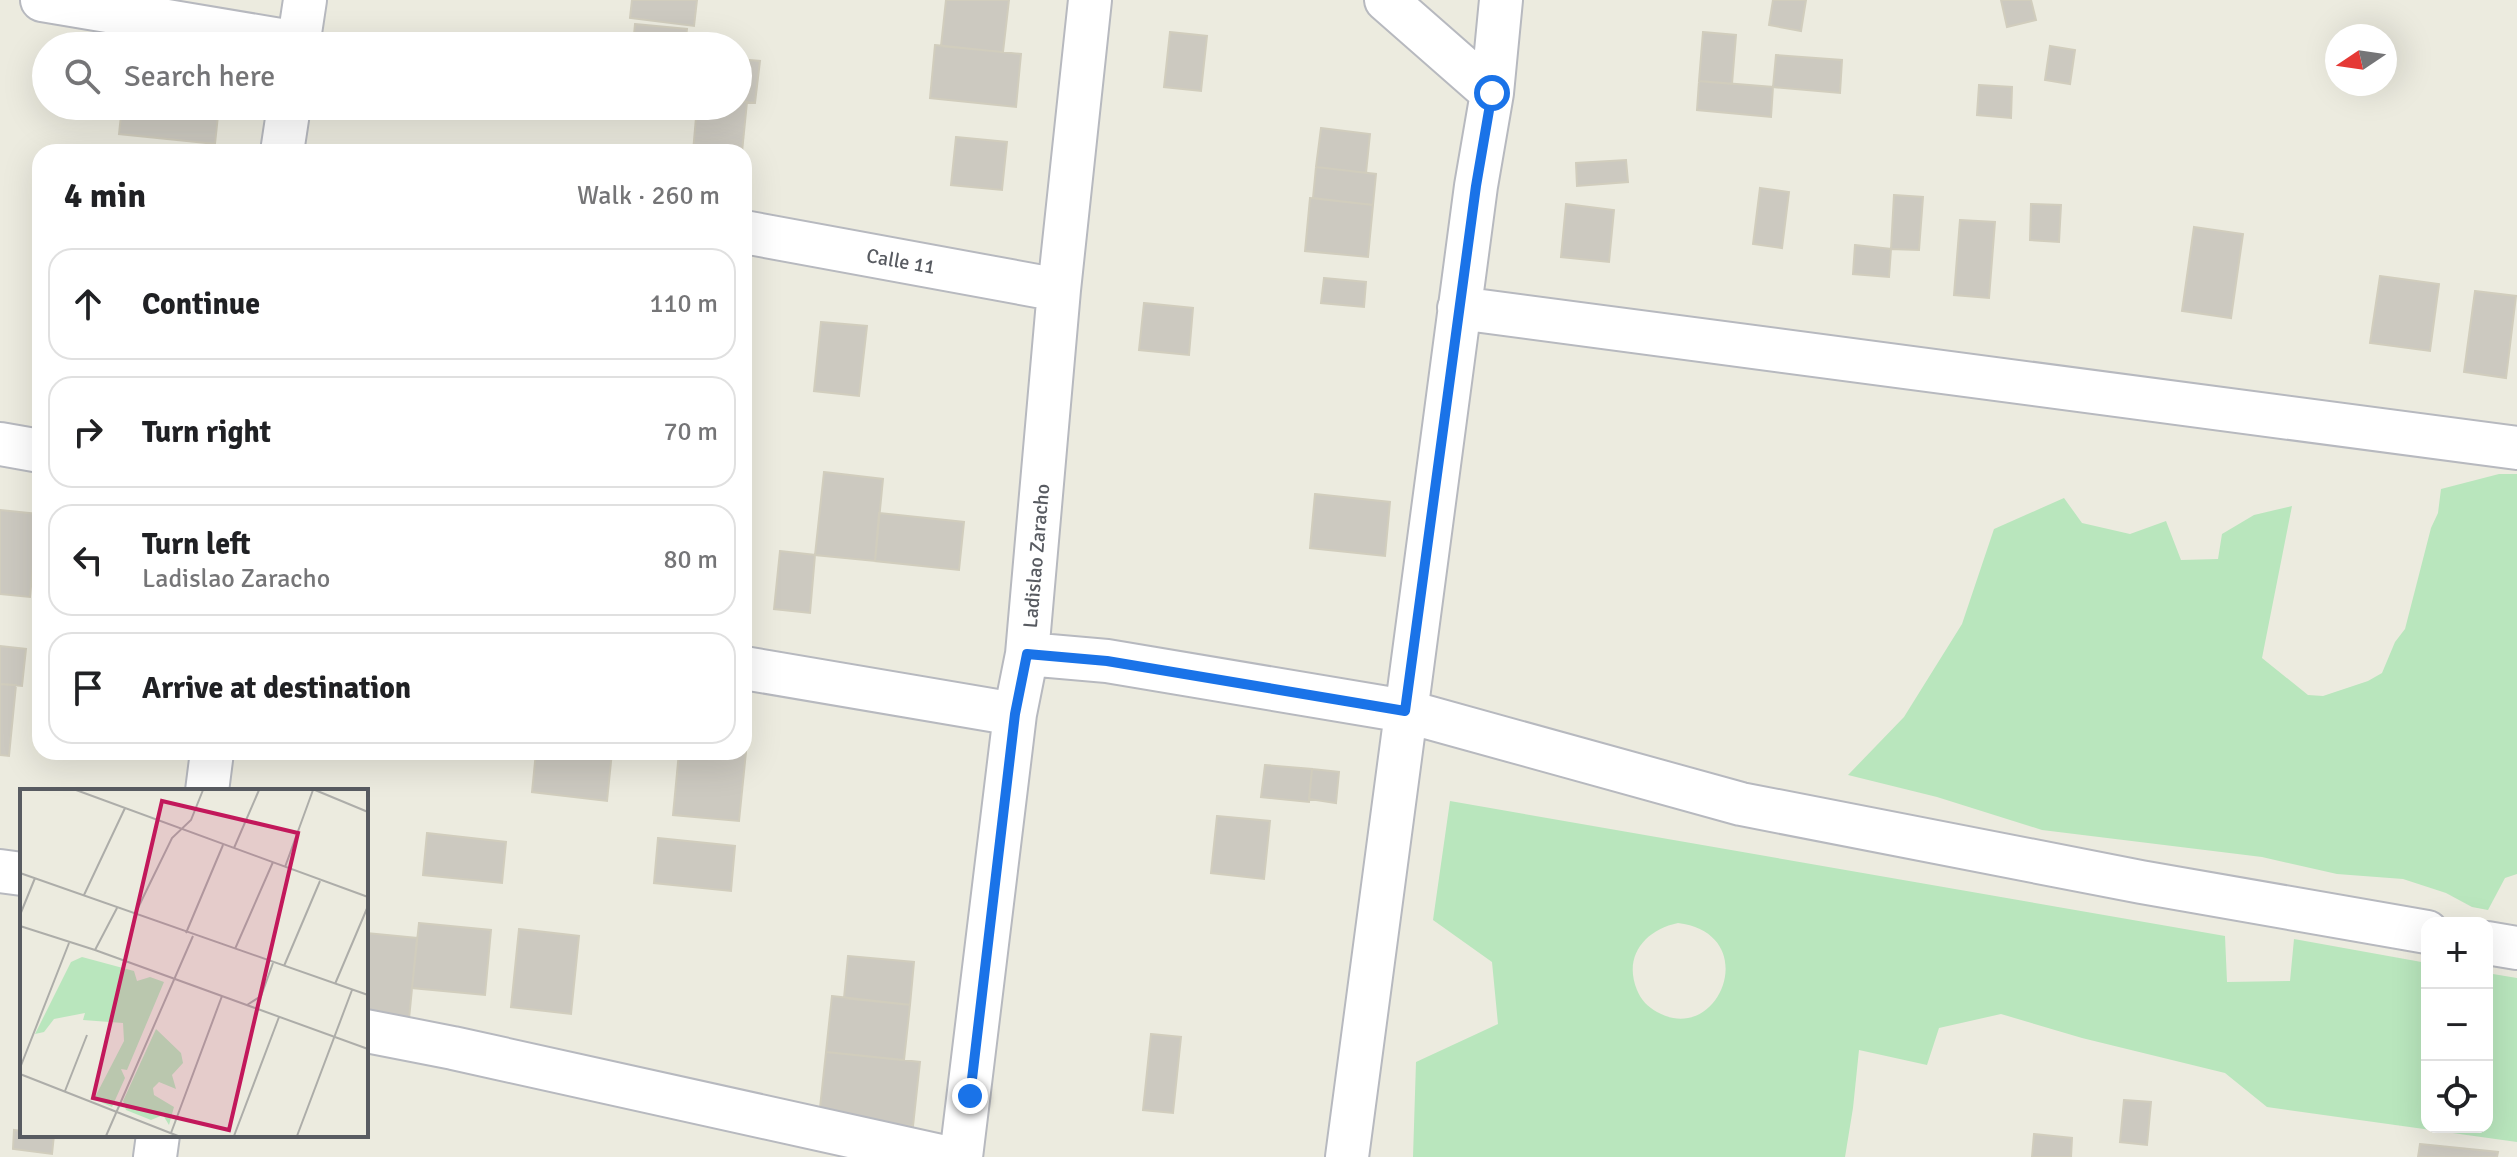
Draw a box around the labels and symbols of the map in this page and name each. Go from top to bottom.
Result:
north arrow [2325,24,2397,96]
route start [1474,75,1510,111]
street label: Calle 11 [865,243,937,280]
street label: Ladislao Zaracho [1018,483,1055,629]
inset map [20,789,368,1137]
route end [952,1078,988,1114]

